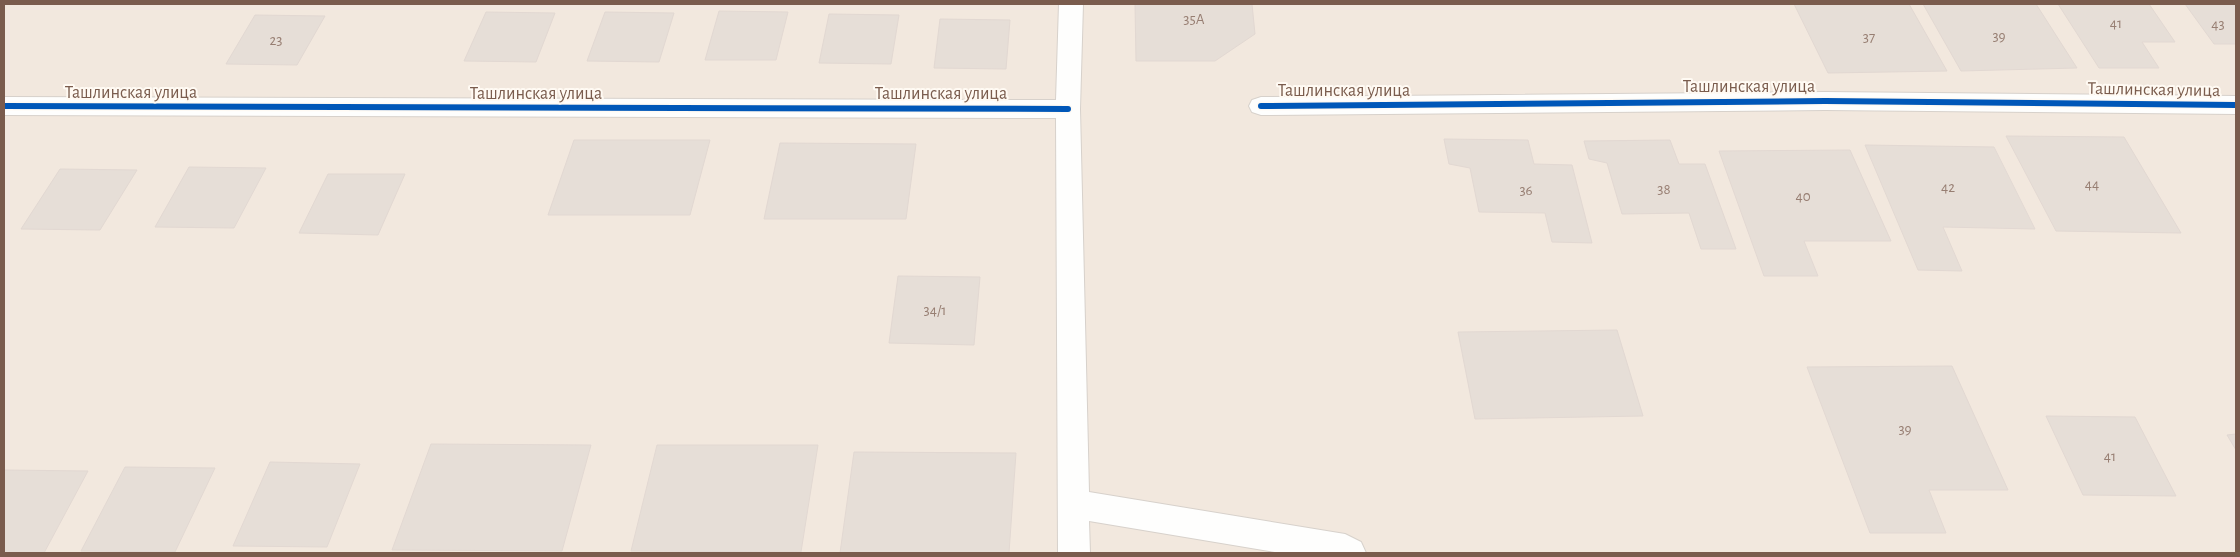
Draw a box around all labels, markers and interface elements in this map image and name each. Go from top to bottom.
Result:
house number: 35А [1183,12,1205,27]
house number: 41 [2110,16,2122,31]
house number: 43 [2211,17,2225,32]
house number: 39 [1992,29,2006,44]
house number: 37 [1863,30,1875,45]
house number: 23 [269,33,283,48]
street label: Ташлинская улица [1683,78,1815,96]
street label: Ташлинская улица [2088,80,2220,100]
street label: Ташлинская улица [1278,82,1410,100]
street label: Ташлинская улица [65,84,197,102]
street label: Ташлинская улица [470,85,602,103]
street label: Ташлинская улица [875,85,1007,103]
house number: 44 [2085,177,2099,192]
house number: 42 [1941,180,1955,195]
house number: 38 [1657,182,1671,197]
house number: 36 [1519,183,1533,198]
house number: 40 [1795,189,1811,204]
house number: 34/1 [924,303,946,318]
house number: 39 [1898,422,1912,437]
house number: 41 [2104,449,2116,464]

